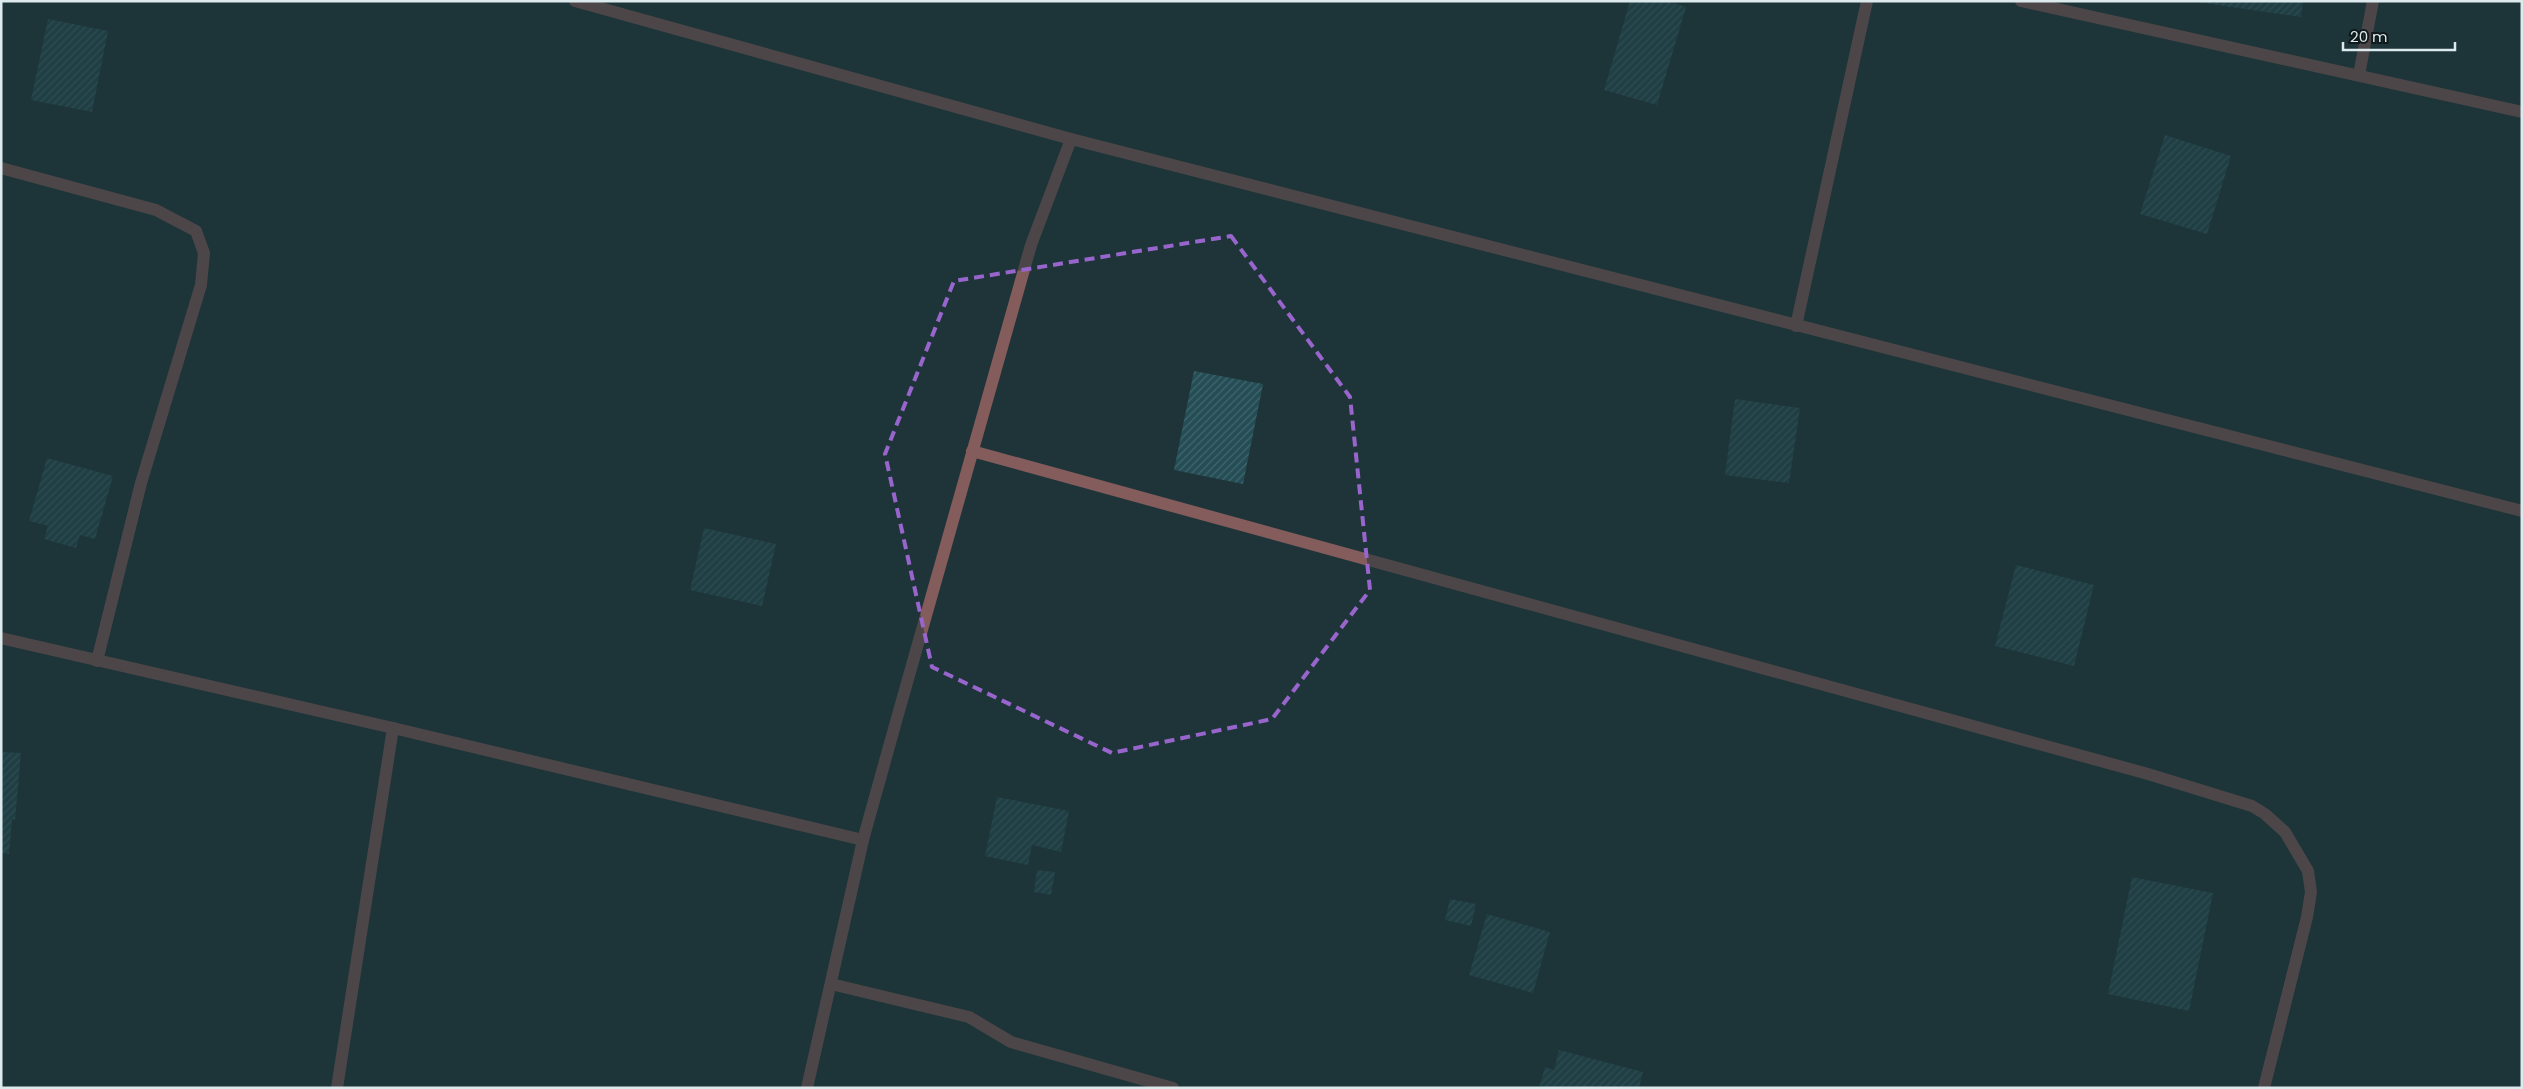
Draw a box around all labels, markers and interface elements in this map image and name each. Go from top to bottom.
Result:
scale bar [2343,20,2456,52]
text: 20 m [2350,26,2388,47]

